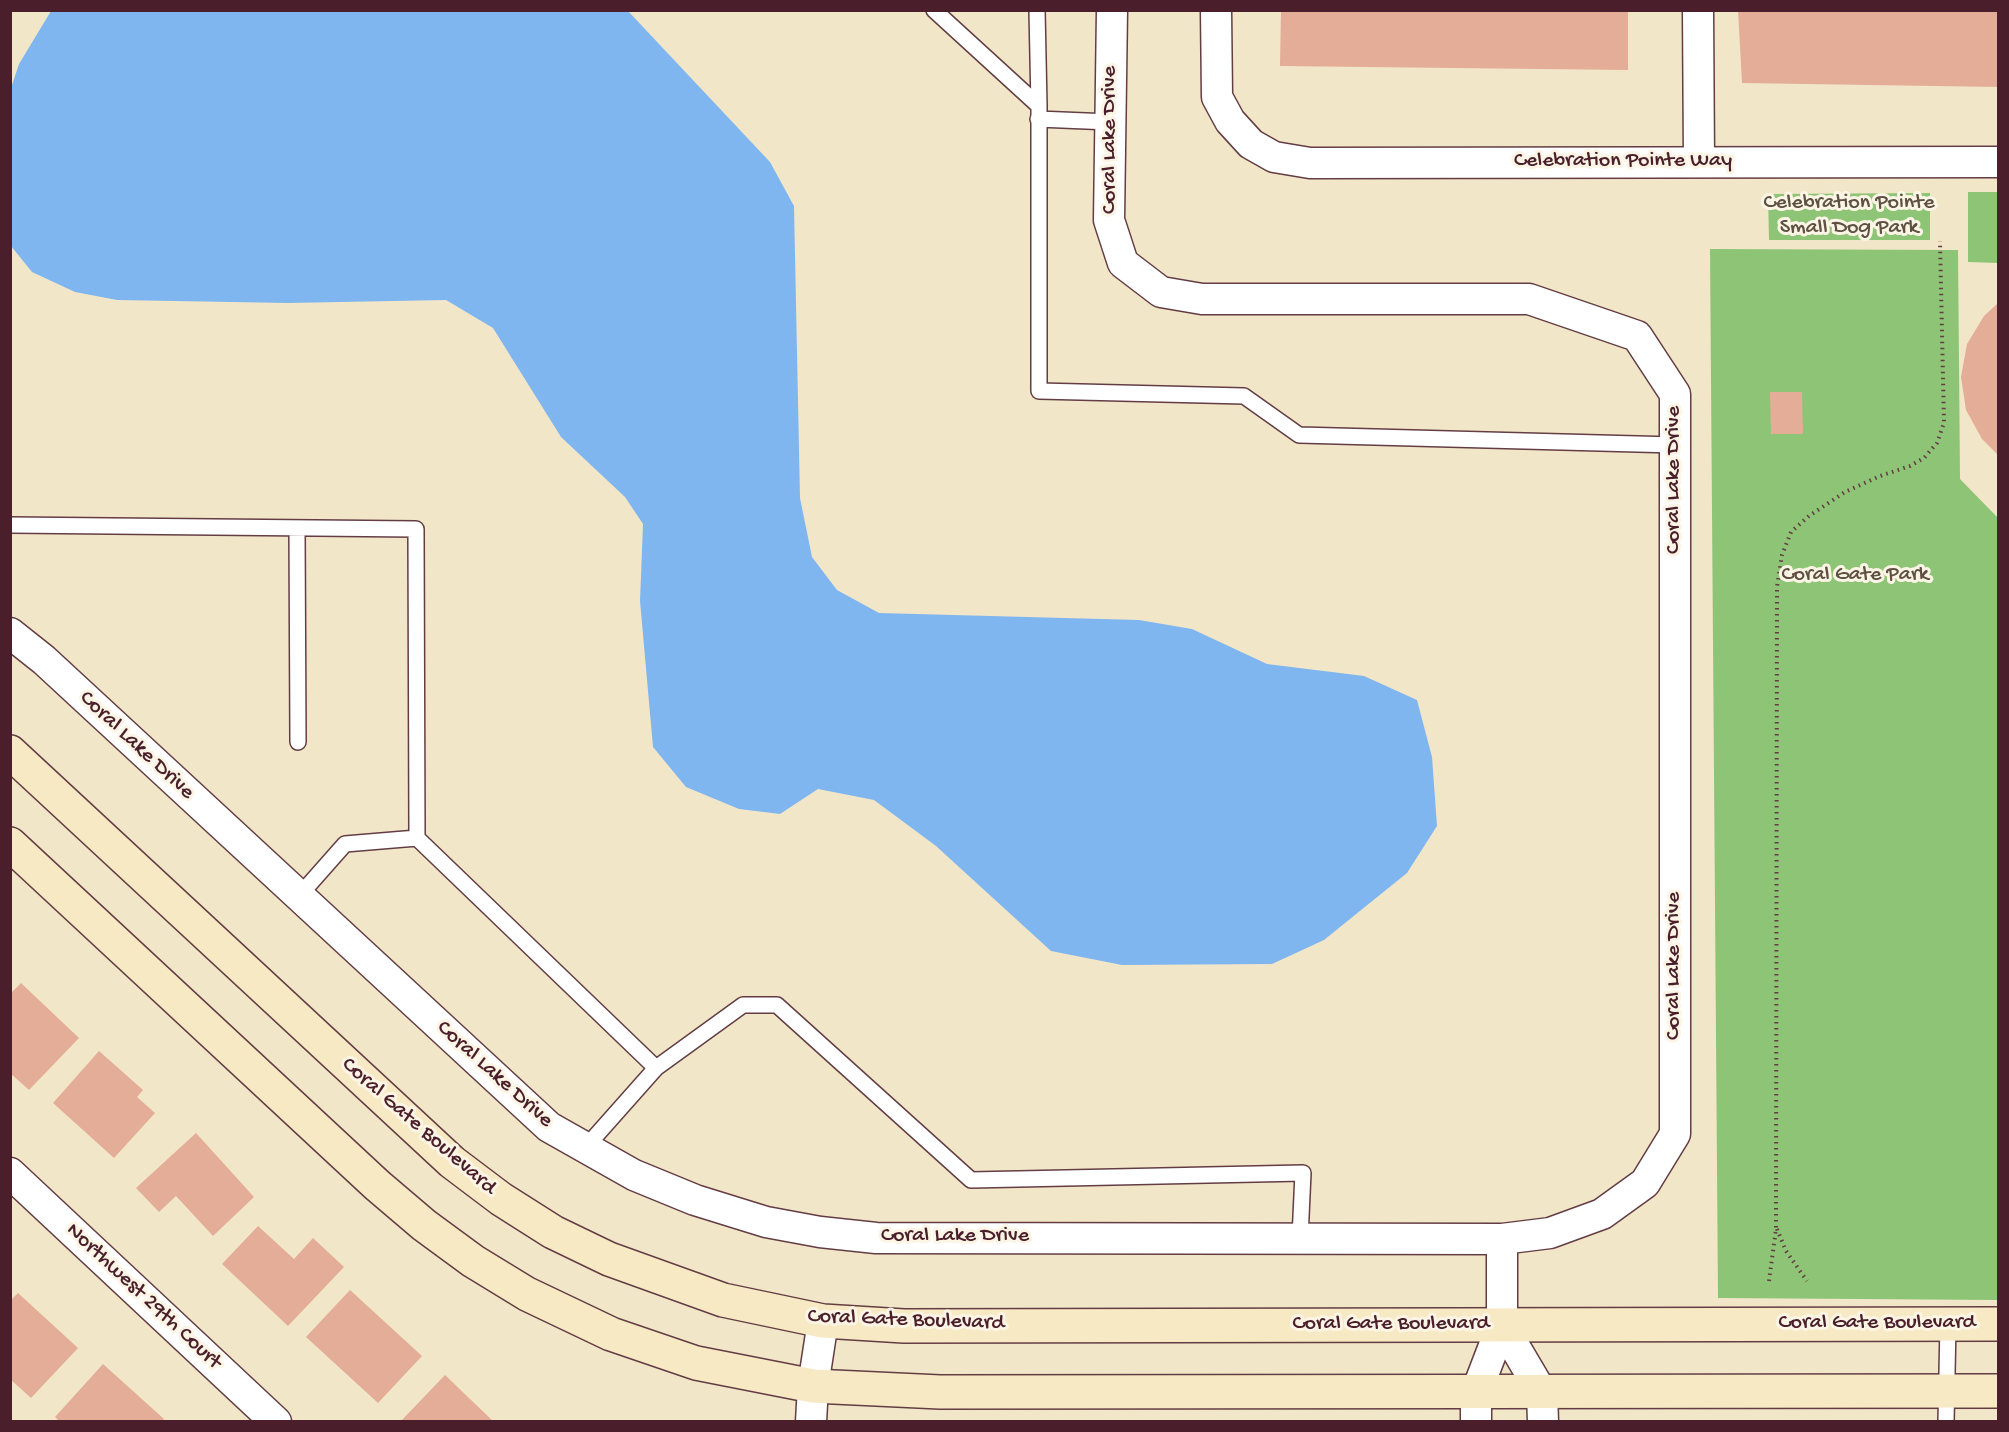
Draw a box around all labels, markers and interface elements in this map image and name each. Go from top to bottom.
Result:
street label: Coral Lake Drive [1098,66,1124,214]
street label: Celebration Pointe Way [1514,149,1732,175]
park label: Celebration Pointe Small Dog Park [1763,191,1935,242]
street label: Coral Lake Drive [1662,406,1688,554]
park label: Coral Gate Park [1782,563,1928,589]
street label: Coral Lake Drive [73,686,199,806]
street label: Coral Lake Drive [1662,892,1688,1040]
street label: Coral Lake Drive [430,1016,558,1134]
street label: Coral Gate Boulevard [335,1052,501,1202]
street label: Northwest 29th Court [60,1218,226,1376]
street label: Coral Lake Drive [881,1224,1029,1250]
street label: Coral Gate Boulevard [807,1304,1005,1338]
street label: Coral Gate Boulevard [1779,1311,1975,1337]
street label: Coral Gate Boulevard [1293,1312,1489,1338]

